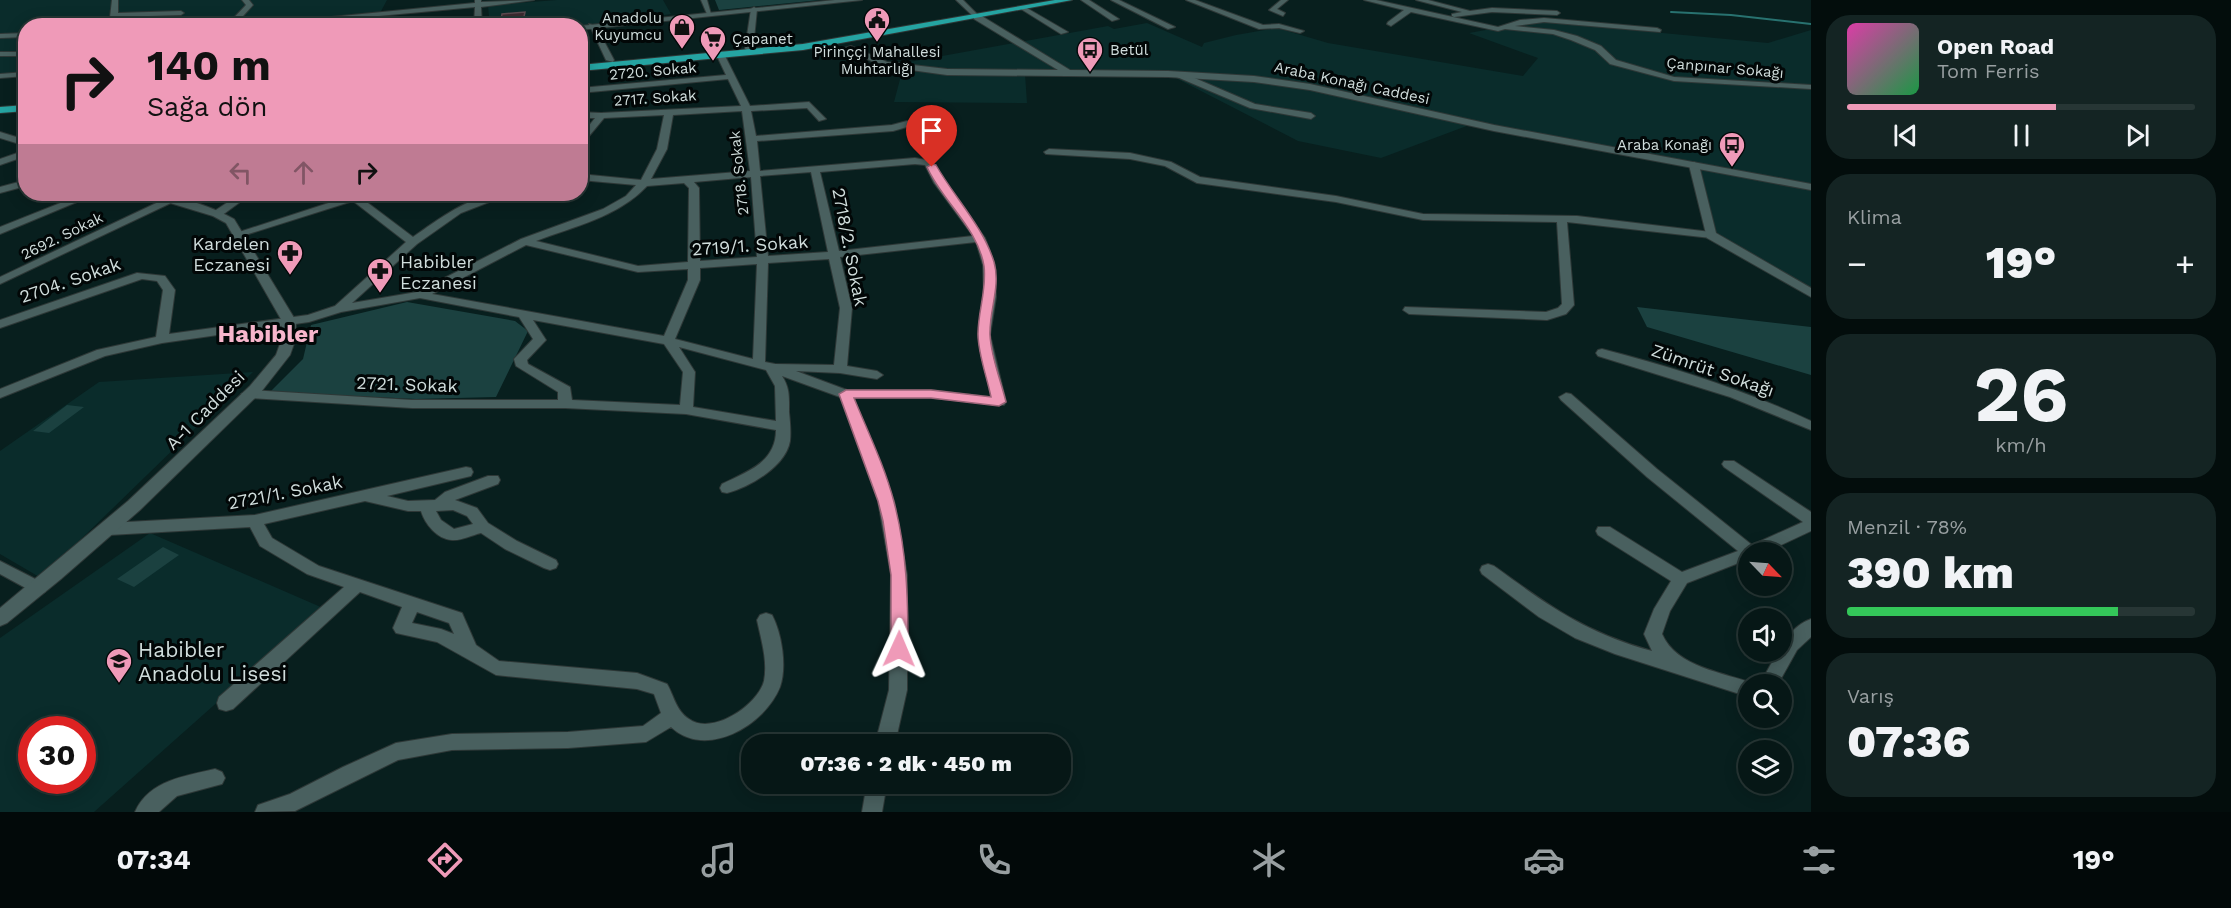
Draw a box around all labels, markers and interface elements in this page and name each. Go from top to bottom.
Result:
public building icon: Pirinççi Mahallesi Muhtarlığı [862,5,892,43]
place label: Anadolu Kuyumcu [594,9,662,44]
shop icon: Anadolu Kuyumcu [667,12,697,50]
supermarket icon: Çapanet [698,24,728,62]
place label: Çapanet [732,30,793,48]
text: Open Road [1937,34,2054,59]
bus stop icon: Betül [1075,35,1105,73]
text: 140 m [147,41,271,90]
place label: Betül [1110,41,1149,59]
icon: right [48,42,126,120]
place label: Pirinççi Mahallesi Muhtarlığı [813,43,941,78]
street label: Çanpınar Sokağı [1666,54,1784,82]
street label: 2720. Sokak [609,58,698,84]
street label: Araba Konağı Caddesi [1273,58,1431,108]
text: Tom Ferris [1937,59,2040,83]
street label: 2717. Sokak [613,86,697,110]
text: Sağa dön [147,91,267,123]
pin [906,105,957,167]
icon: arrive [915,114,948,147]
icon: previous [1889,119,1922,152]
icon: pause [2005,119,2038,152]
icon: next [2121,119,2154,152]
street label: 2718. Sokak [726,129,752,216]
bus stop icon: Araba Konağı [1717,130,1747,168]
place label: Araba Konağı [1617,136,1712,154]
icon: left [224,156,257,189]
icon: ahead [287,156,320,189]
icon: right [350,156,383,189]
street label: 2718/2. Sokak [828,186,872,308]
text: Klima [1847,205,1902,229]
street label: 2692. Sokak [18,208,106,264]
street label: 2719/1. Sokak [691,230,809,260]
place label: Kardelen Eczanesi [192,233,270,275]
text: 19° [1986,236,2056,289]
pharmacy icon: Kardelen Eczanesi [275,238,305,276]
text: − [1847,244,1867,283]
text: + [2175,244,2195,283]
place label: Habibler Eczanesi [400,251,477,293]
street label: 2704. Sokak [17,253,123,307]
pharmacy icon: Habibler Eczanesi [365,256,395,294]
district label: Habibler [218,320,319,348]
street label: Zümrüt Sokağı [1649,339,1777,401]
text: 26 [1974,348,2068,440]
street label: A-1 Caddesi [161,366,249,454]
street label: 2721. Sokak [356,372,458,396]
text: km/h [1995,433,2047,457]
street label: 2721/1. Sokak [226,471,344,513]
text: Menzil · 78% [1847,515,1967,539]
north arrow [1738,542,1792,596]
map controls [1738,542,1792,794]
text: 390 km [1847,546,2014,599]
button: sound [1738,608,1792,662]
position arrow [867,617,931,681]
place label: Habibler Anadolu Lisesi [138,637,287,686]
school or university icon: Habibler Anadolu Lisesi [104,646,134,684]
button: search [1738,674,1792,728]
text: Varış [1847,684,1894,708]
text: 07:36 [1847,715,1970,768]
speed limit sign: 30 [18,716,96,794]
button: layers [1738,740,1792,794]
text: 07:36 · 2 dk · 450 m [800,751,1012,776]
icon: directions [424,839,466,881]
icon: music [698,839,740,881]
icon: phone [973,839,1015,881]
icon: climate [1248,839,1290,881]
icon: car [1523,839,1565,881]
icon: filters [1798,839,1840,881]
text: 07:34 [116,844,191,876]
text: 19° [2073,844,2115,876]

